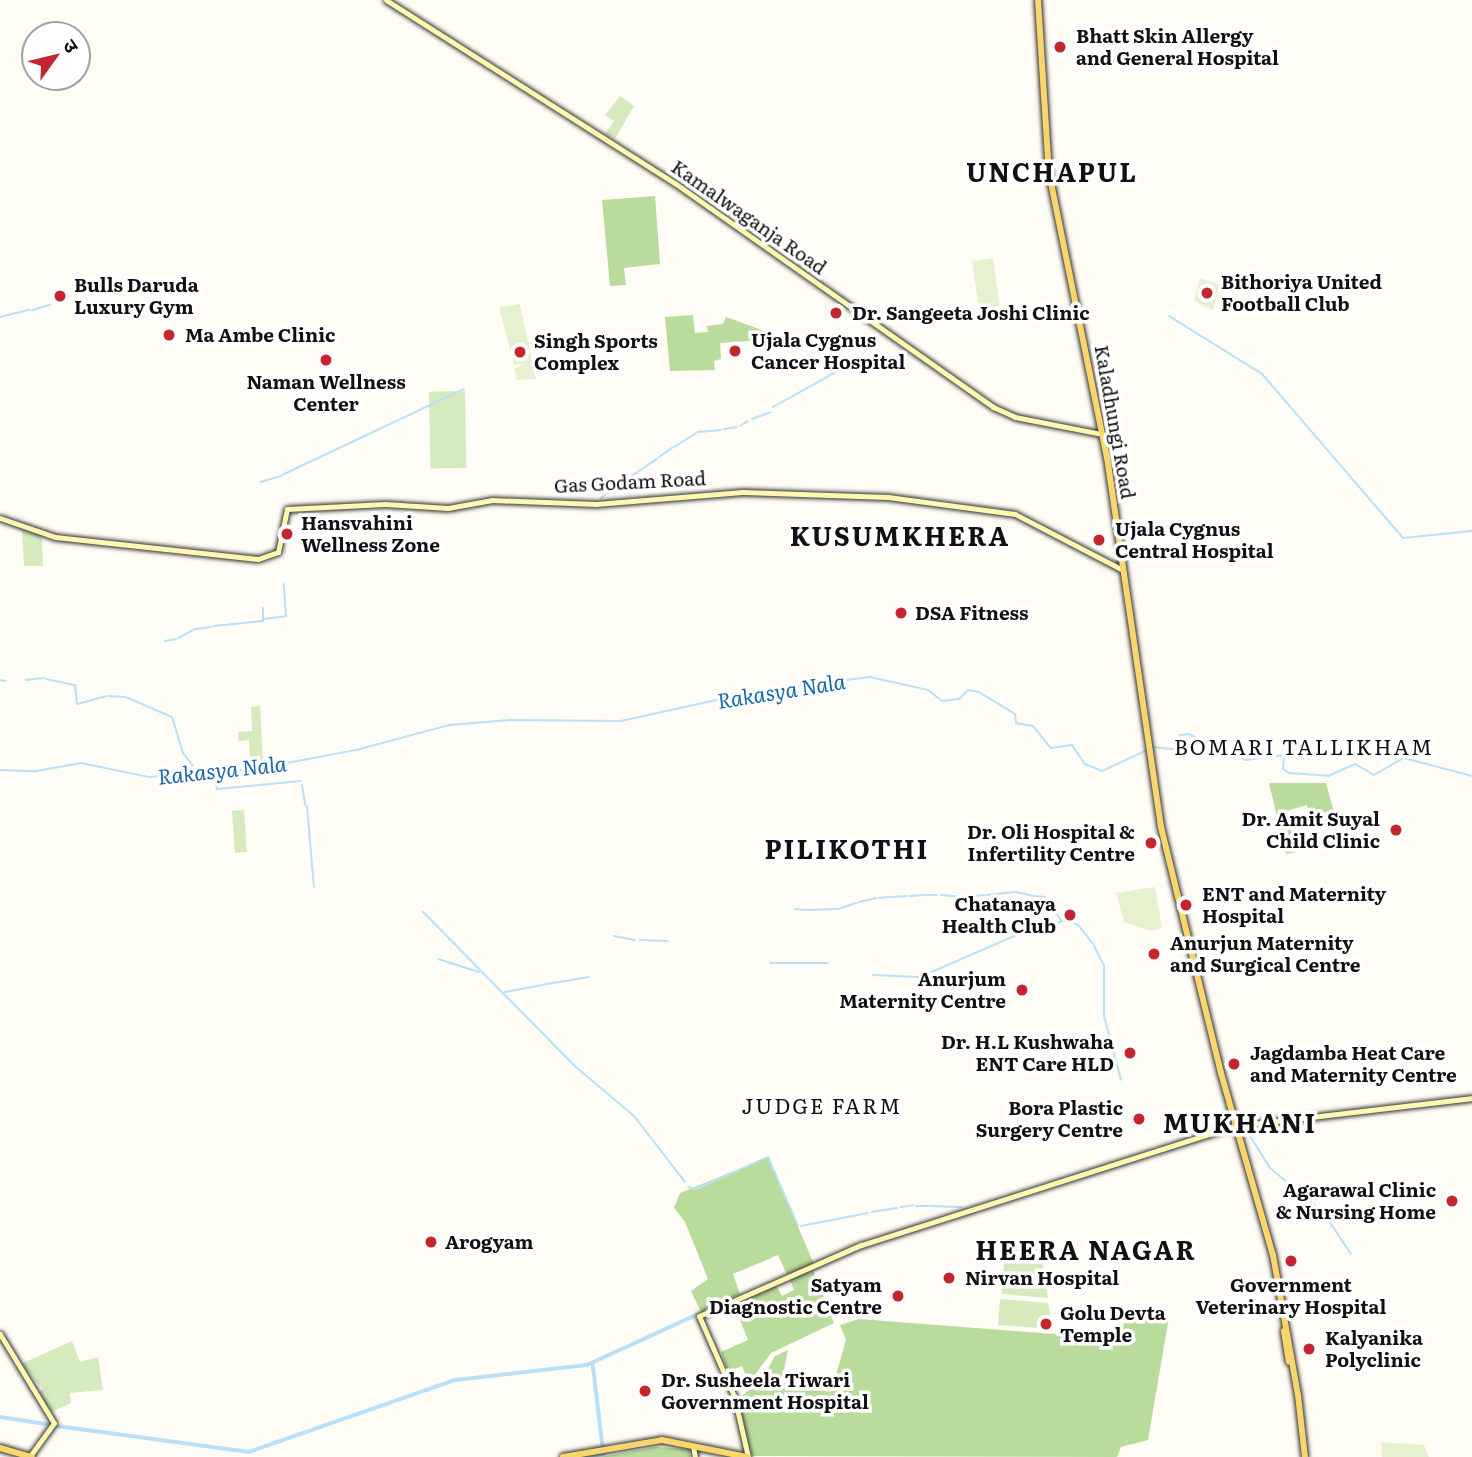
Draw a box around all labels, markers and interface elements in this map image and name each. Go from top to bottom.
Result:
north arrow [21,21,91,91]
place label: Bhatt Skin Allergy and General Hospital [1076,25,1279,69]
text: उ [57,33,86,58]
marker: Bhatt Skin Allergy and General Hospital [1050,37,1070,57]
street label: Kamalwaganja Road [667,155,831,279]
district label: UNCHAPUL [967,155,1137,187]
place label: Bithoriya United Football Club [1221,271,1382,315]
place label: Bulls Daruda Luxury Gym [74,274,199,318]
marker: Bithoriya United Football Club [1199,285,1215,301]
marker: Bulls Daruda Luxury Gym [52,288,68,304]
place label: Dr. Sangeeta Joshi Clinic [852,302,1090,324]
marker: Dr. Sangeeta Joshi Clinic [826,303,846,323]
place label: Ma Ambe Clinic [185,324,335,346]
marker: Ma Ambe Clinic [159,325,179,345]
place label: Ujala Cygnus Cancer Hospital [751,329,905,373]
place label: Singh Sports Complex [534,330,658,374]
marker: Ujala Cygnus Cancer Hospital [725,341,745,361]
street label: Kaladhungi Road [1090,343,1140,501]
marker: Singh Sports Complex [512,344,528,360]
marker: Naman Wellness Center [318,352,334,368]
place label: Naman Wellness Center [246,371,406,415]
street label: Gas Godam Road [553,467,707,497]
place label: Hansvahini Wellness Zone [301,512,440,556]
place label: Ujala Cygnus Central Hospital [1115,518,1274,562]
district label: KUSUMKHERA [791,519,1009,551]
marker: Hansvahini Wellness Zone [279,526,295,542]
marker: Ujala Cygnus Central Hospital [1089,530,1109,550]
place label: DSA Fitness [915,602,1028,624]
marker: DSA Fitness [893,605,909,621]
water label: Rakasya Nala [715,667,847,713]
district label: BOMARI TALLIKHAM [1176,733,1432,759]
water label: Rakasya Nala [156,750,288,788]
place label: Dr. Amit Suyal Child Clinic [1241,808,1380,852]
marker: Dr. Amit Suyal Child Clinic [1386,820,1406,840]
place label: Dr. Oli Hospital & Infertility Centre [967,821,1135,865]
district label: PILIKOTHI [766,832,928,864]
marker: Dr. Oli Hospital & Infertility Centre [1141,833,1161,853]
place label: ENT and Maternity Hospital [1202,883,1386,927]
place label: Chatanaya Health Club [942,893,1056,937]
marker: ENT and Maternity Hospital [1176,895,1196,915]
marker: Chatanaya Health Club [1062,907,1078,923]
place label: Anurjun Maternity and Surgical Centre [1170,932,1361,976]
marker: Anurjun Maternity and Surgical Centre [1144,944,1164,964]
place label: Anurjum Maternity Centre [839,968,1006,1012]
marker: Anurjum Maternity Centre [1012,980,1032,1000]
place label: Dr. H.L Kushwaha ENT Care HLD [941,1031,1114,1075]
place label: Jagdamba Heat Care and Maternity Centre [1250,1042,1457,1086]
marker: Dr. H.L Kushwaha ENT Care HLD [1120,1043,1140,1063]
marker: Jagdamba Heat Care and Maternity Centre [1224,1054,1244,1074]
district label: JUDGE FARM [743,1092,901,1118]
place label: Bora Plastic Surgery Centre [976,1097,1123,1141]
district label: MUKHANI [1164,1106,1316,1138]
marker: Bora Plastic Surgery Centre [1129,1109,1149,1129]
place label: Agarawal Clinic & Nursing Home [1276,1179,1436,1223]
marker: Agarawal Clinic & Nursing Home [1442,1191,1462,1211]
place label: Arogyam [445,1231,534,1253]
district label: HEERA NAGAR [977,1233,1195,1265]
marker: Arogyam [423,1234,439,1250]
marker: Government Veterinary Hospital [1281,1251,1301,1271]
place label: Nirvan Hospital [965,1267,1119,1289]
marker: Nirvan Hospital [939,1268,959,1288]
place label: Satyam Diagnostic Centre [709,1274,882,1318]
place label: Government Veterinary Hospital [1196,1274,1386,1318]
marker: Satyam Diagnostic Centre [888,1286,908,1306]
place label: Golu Devta Temple [1060,1302,1166,1346]
marker: Golu Devta Temple [1038,1316,1054,1332]
place label: Kalyanika Polyclinic [1325,1327,1423,1371]
marker: Kalyanika Polyclinic [1299,1339,1319,1359]
place label: Dr. Susheela Tiwari Government Hospital [661,1369,869,1413]
marker: Dr. Susheela Tiwari Government Hospital [635,1381,655,1401]

